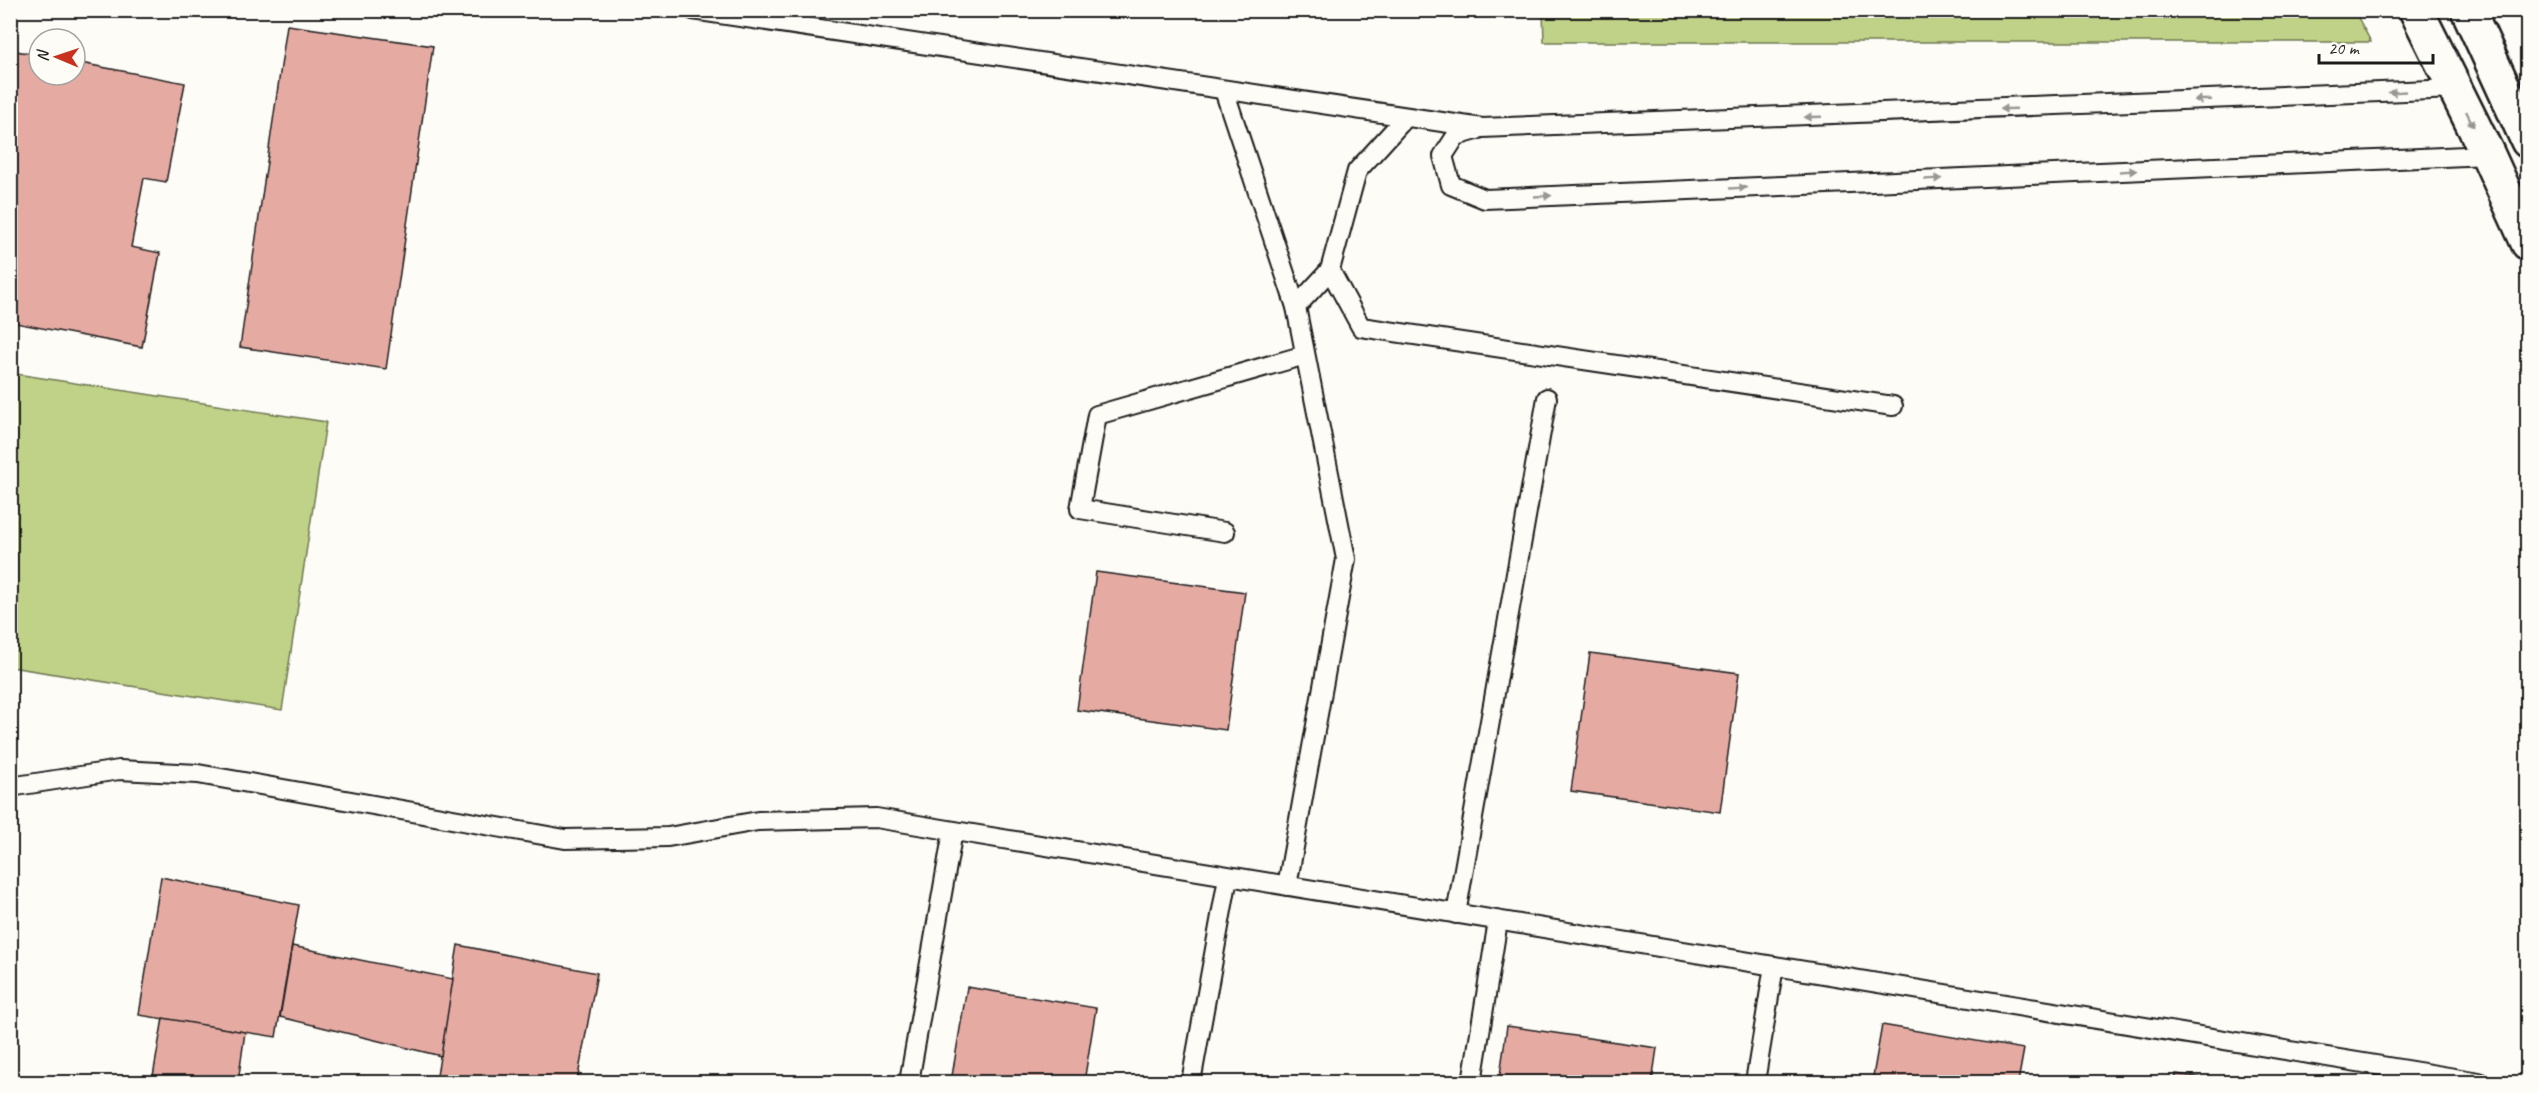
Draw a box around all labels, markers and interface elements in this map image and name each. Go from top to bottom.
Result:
north arrow [27,27,87,87]
scale bar [2319,27,2433,65]
text: 20 m [2328,37,2361,59]
text: N [33,48,53,62]
one-way arrow [2388,88,2407,97]
one-way arrow [2193,96,2212,105]
one-way arrow [1998,104,2017,113]
one-way arrow [2465,110,2475,128]
one-way arrow [1804,112,1823,121]
one-way arrow [2118,166,2137,175]
one-way arrow [1924,175,1943,184]
one-way arrow [1729,183,1748,192]
one-way arrow [1534,192,1553,201]

